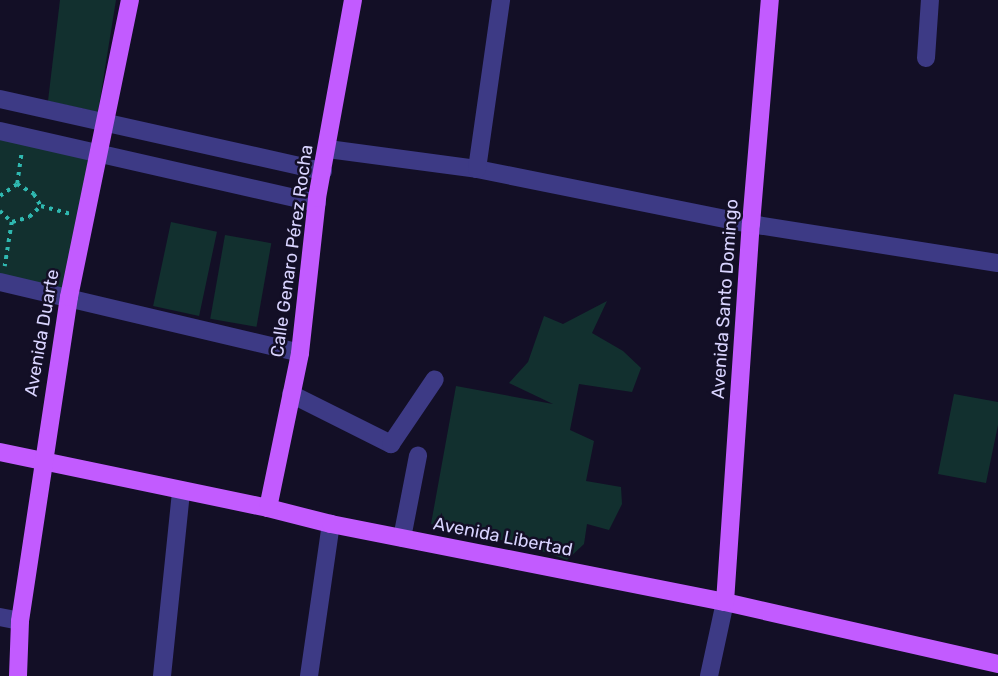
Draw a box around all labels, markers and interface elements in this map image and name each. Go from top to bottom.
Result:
street label: Calle Genaro Pérez Rocha [266,143,318,359]
street label: Avenida Santo Domingo [707,198,743,400]
street label: Avenida Duarte [20,268,64,398]
street label: Avenida Libertad [432,513,574,561]

